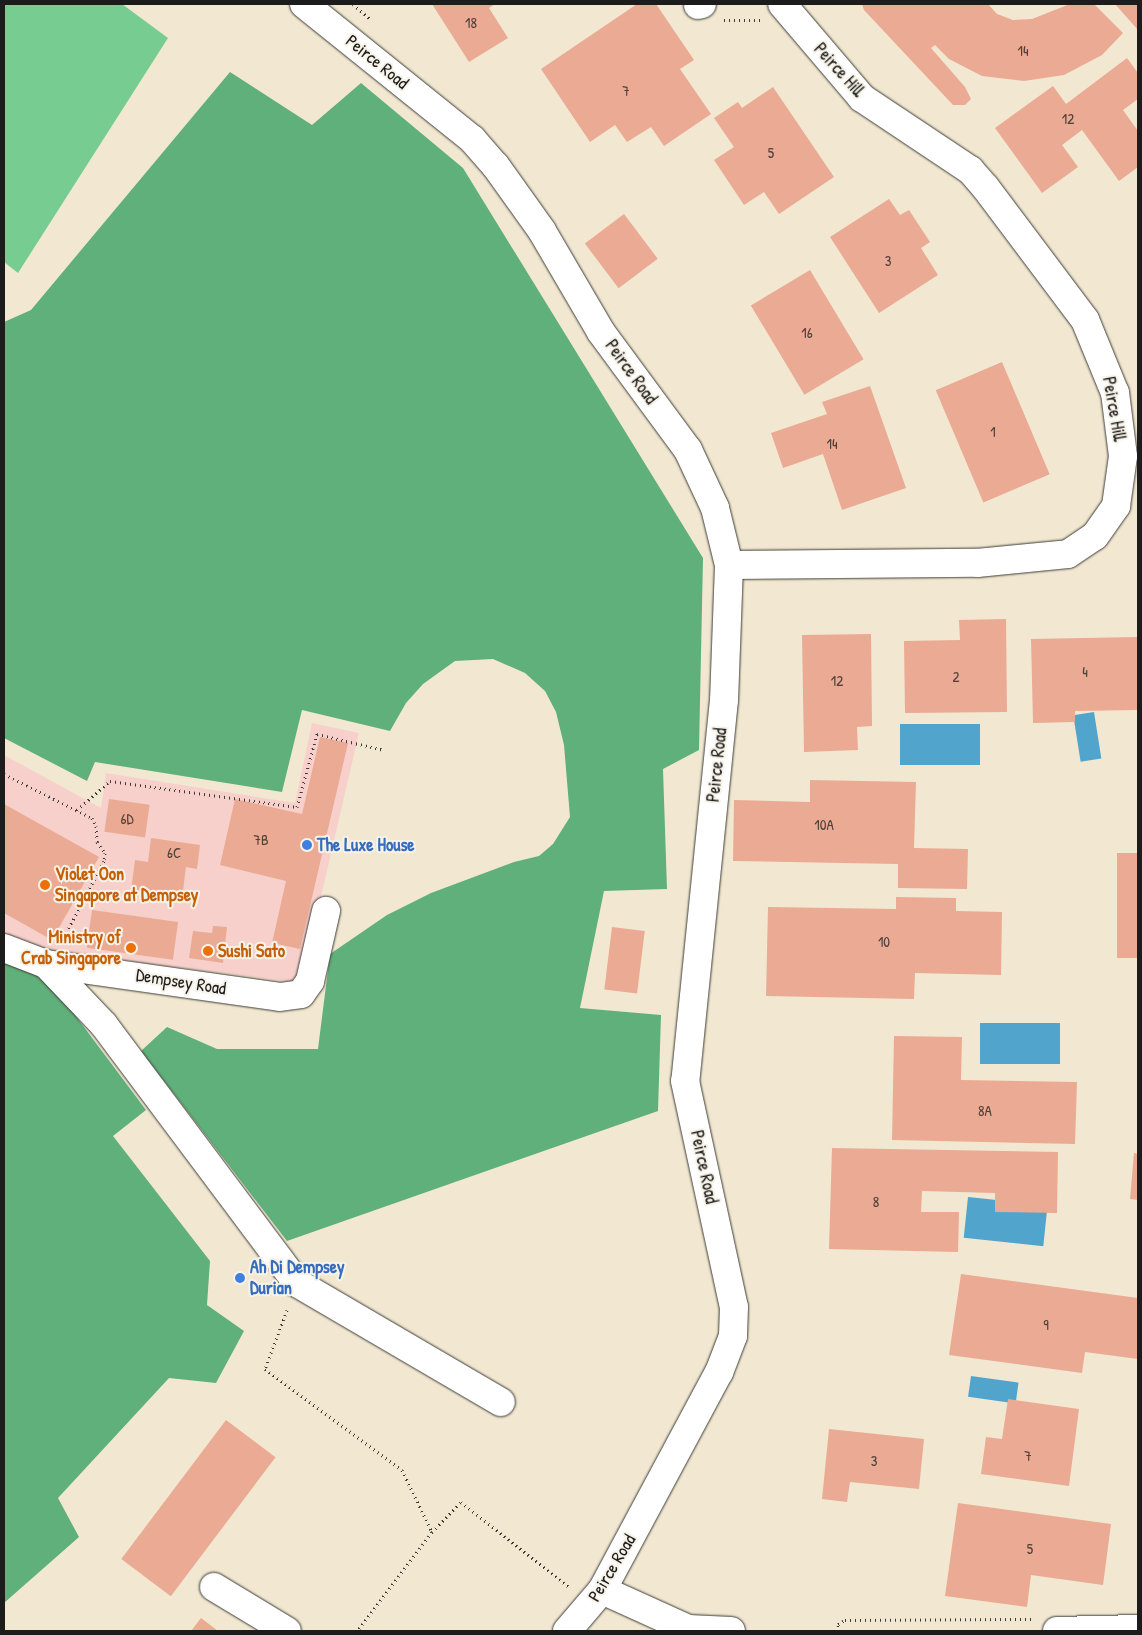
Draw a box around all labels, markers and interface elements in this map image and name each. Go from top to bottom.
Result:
house number: 18 [465,14,477,32]
street label: Peirce Road [341,30,413,94]
street label: Peirce Hill [809,39,869,101]
house number: 14 [1017,42,1029,60]
house number: 7 [622,82,630,100]
house number: 12 [1062,110,1074,128]
house number: 5 [768,144,774,162]
house number: 3 [885,252,891,270]
house number: 16 [801,324,813,342]
street label: Peirce Road [600,335,662,409]
street label: Peirce Hill [1098,375,1130,443]
house number: 1 [990,423,996,441]
house number: 14 [826,435,838,453]
house number: 4 [1082,663,1088,681]
house number: 2 [952,668,960,686]
house number: 12 [831,672,843,690]
street label: Peirce Road [702,727,732,803]
house number: 6D [120,810,134,828]
house number: 10A [814,816,834,834]
house number: 7B [253,831,269,849]
place label: The Luxe House [317,834,415,856]
marker: The Luxe House [301,839,313,851]
house number: 6C [167,844,181,862]
place label: Violet Oon Singapore at Dempsey [55,864,198,906]
marker: Violet Oon Singapore at Dempsey [39,879,51,891]
place label: Ministry of Crab Singapore [21,927,121,970]
house number: 10 [878,933,890,951]
place label: Sushi Sato [218,940,285,962]
marker: Ministry of Crab Singapore [125,942,137,954]
marker: Sushi Sato [202,945,214,957]
street label: Dempsey Road [134,964,228,1000]
house number: 8A [978,1102,992,1120]
street label: Peirce Road [686,1128,722,1206]
house number: 8 [873,1193,879,1211]
place label: Ah Di Dempsey Durian [250,1257,345,1300]
marker: Ah Di Dempsey Durian [234,1272,246,1284]
house number: 9 [1043,1316,1049,1334]
house number: 7 [1024,1447,1032,1465]
house number: 3 [871,1452,877,1470]
street label: Peirce Road [584,1530,640,1606]
house number: 5 [1027,1540,1033,1558]

